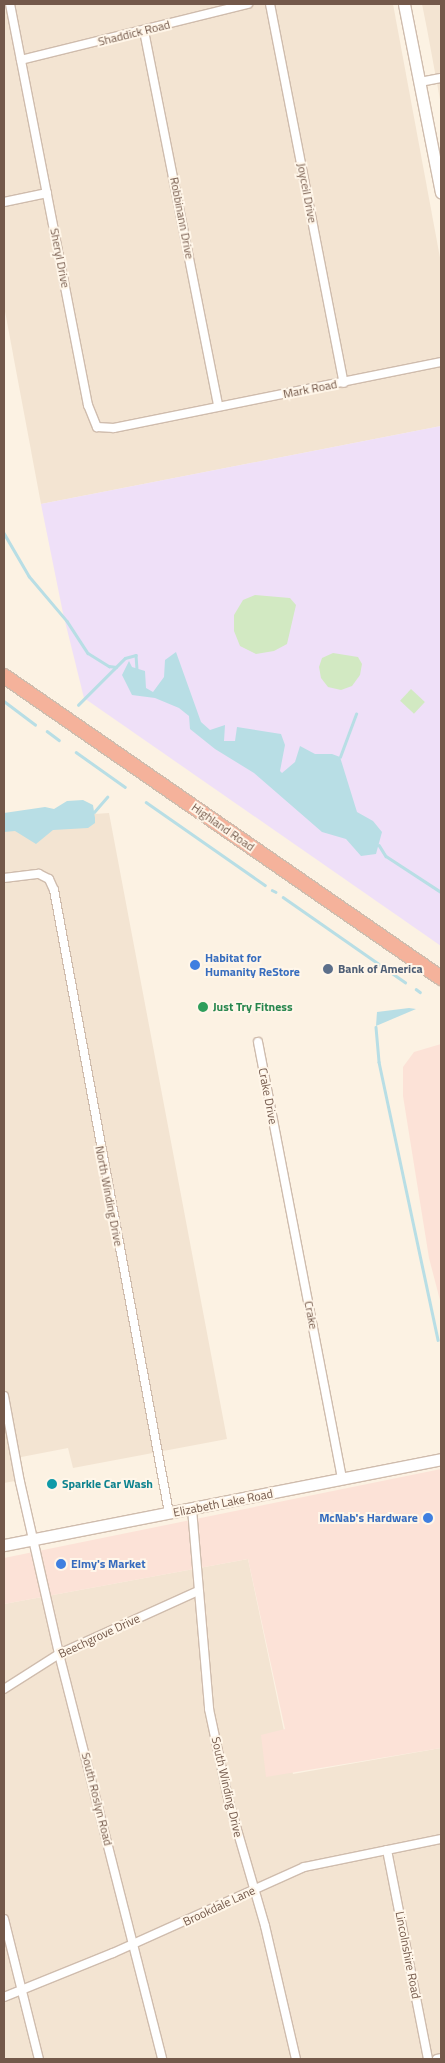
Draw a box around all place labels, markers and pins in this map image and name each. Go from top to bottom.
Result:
place label: Habitat for Humanity ReStore [205,951,300,979]
marker: Habitat for Humanity ReStore [189,959,201,971]
place label: Bank of America [338,962,423,976]
marker: Bank of America [322,963,334,975]
place label: Just Try Fitness [213,1000,293,1014]
marker: Just Try Fitness [197,1001,209,1013]
place label: Sparkle Car Wash [62,1477,153,1491]
marker: Sparkle Car Wash [46,1478,58,1490]
place label: McNab's Hardware [319,1511,418,1525]
marker: McNab's Hardware [422,1512,434,1524]
place label: Elmy's Market [71,1557,146,1571]
marker: Elmy's Market [55,1558,67,1570]

